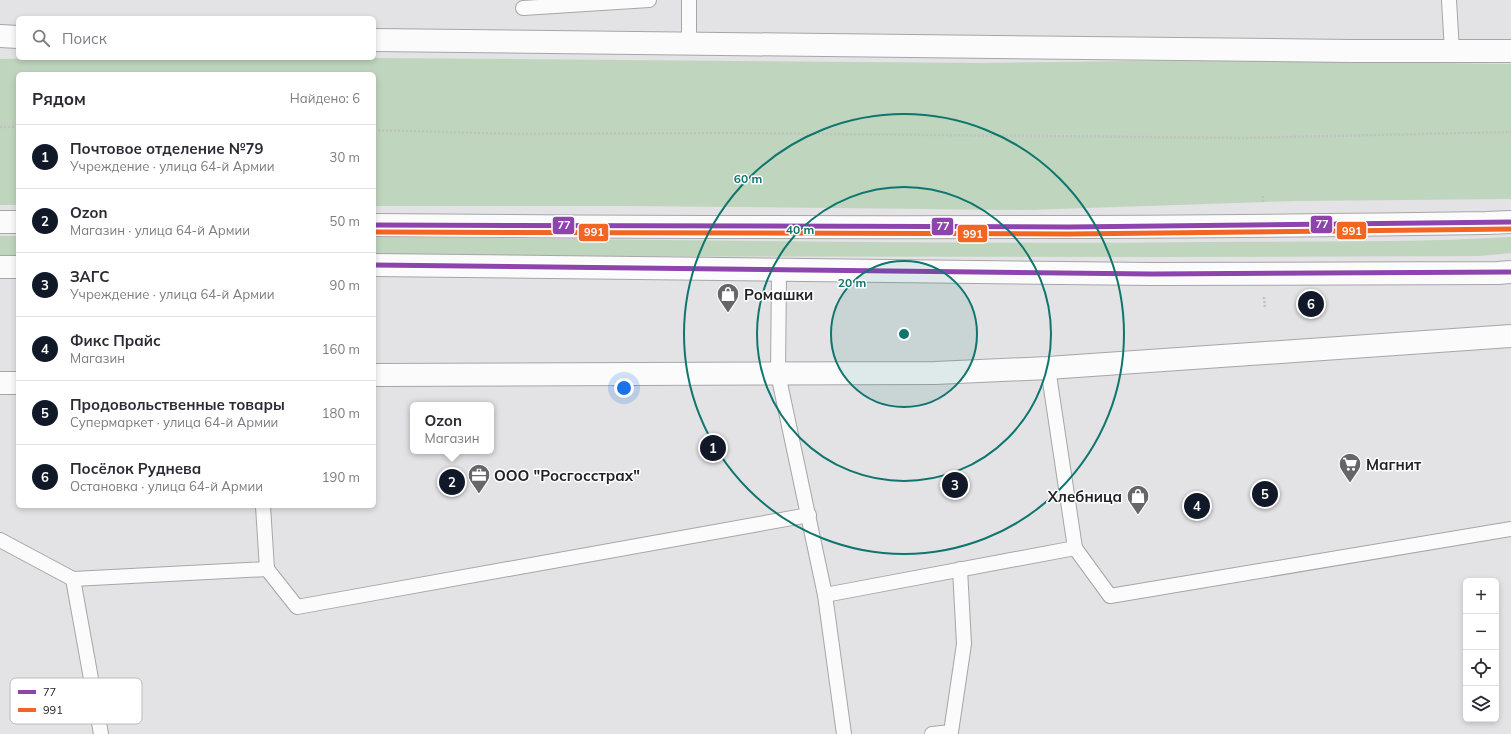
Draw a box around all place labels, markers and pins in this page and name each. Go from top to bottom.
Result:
shop icon: Ромашки [715,281,741,314]
place label: Ромашки [744,285,813,304]
pin: 6 [1298,289,1324,319]
centre of rings [897,327,911,341]
pin: 1 [700,433,726,463]
supermarket icon: Магнит [1337,451,1363,484]
place label: Магнит [1366,455,1422,474]
office icon: ООО "Росгосстрах" [466,462,492,495]
place label: ООО "Росгосстрах" [494,466,640,485]
pin: 2 [439,467,465,497]
pin: 3 [942,470,968,500]
pin: 5 [1252,479,1278,509]
shop icon: Хлебница [1125,483,1151,516]
place label: Хлебница [1047,487,1122,506]
pin: 4 [1184,491,1210,521]

